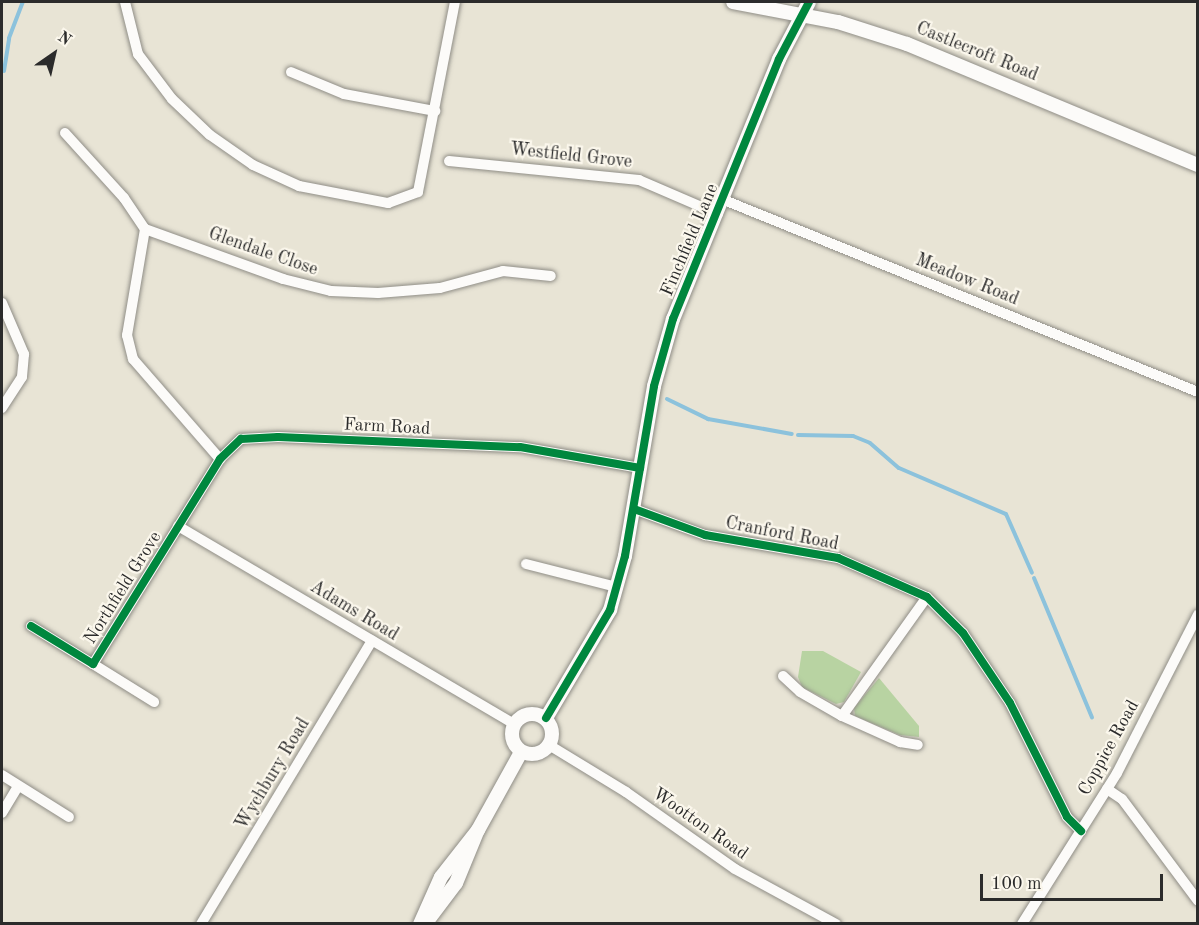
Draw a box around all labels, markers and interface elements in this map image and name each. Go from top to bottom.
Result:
street label: Castlecroft Road [913,18,1041,86]
north arrow [24,24,84,84]
text: N [55,29,74,49]
street label: Westfield Grove [509,139,633,173]
street label: Finchfield Lane [657,180,723,300]
street label: Glendale Close [205,223,321,281]
street label: Meadow Road [912,249,1022,311]
street label: Farm Road [343,414,431,440]
street label: Cranford Road [724,512,840,556]
street label: Northfield Grove [80,528,166,648]
street label: Adams Road [306,576,402,646]
street label: Coppice Road [1074,697,1144,799]
street label: Wychbury Road [231,714,315,834]
street label: Wootton Road [648,783,752,865]
scale bar [983,862,1166,900]
text: 100 m [991,875,1042,893]

